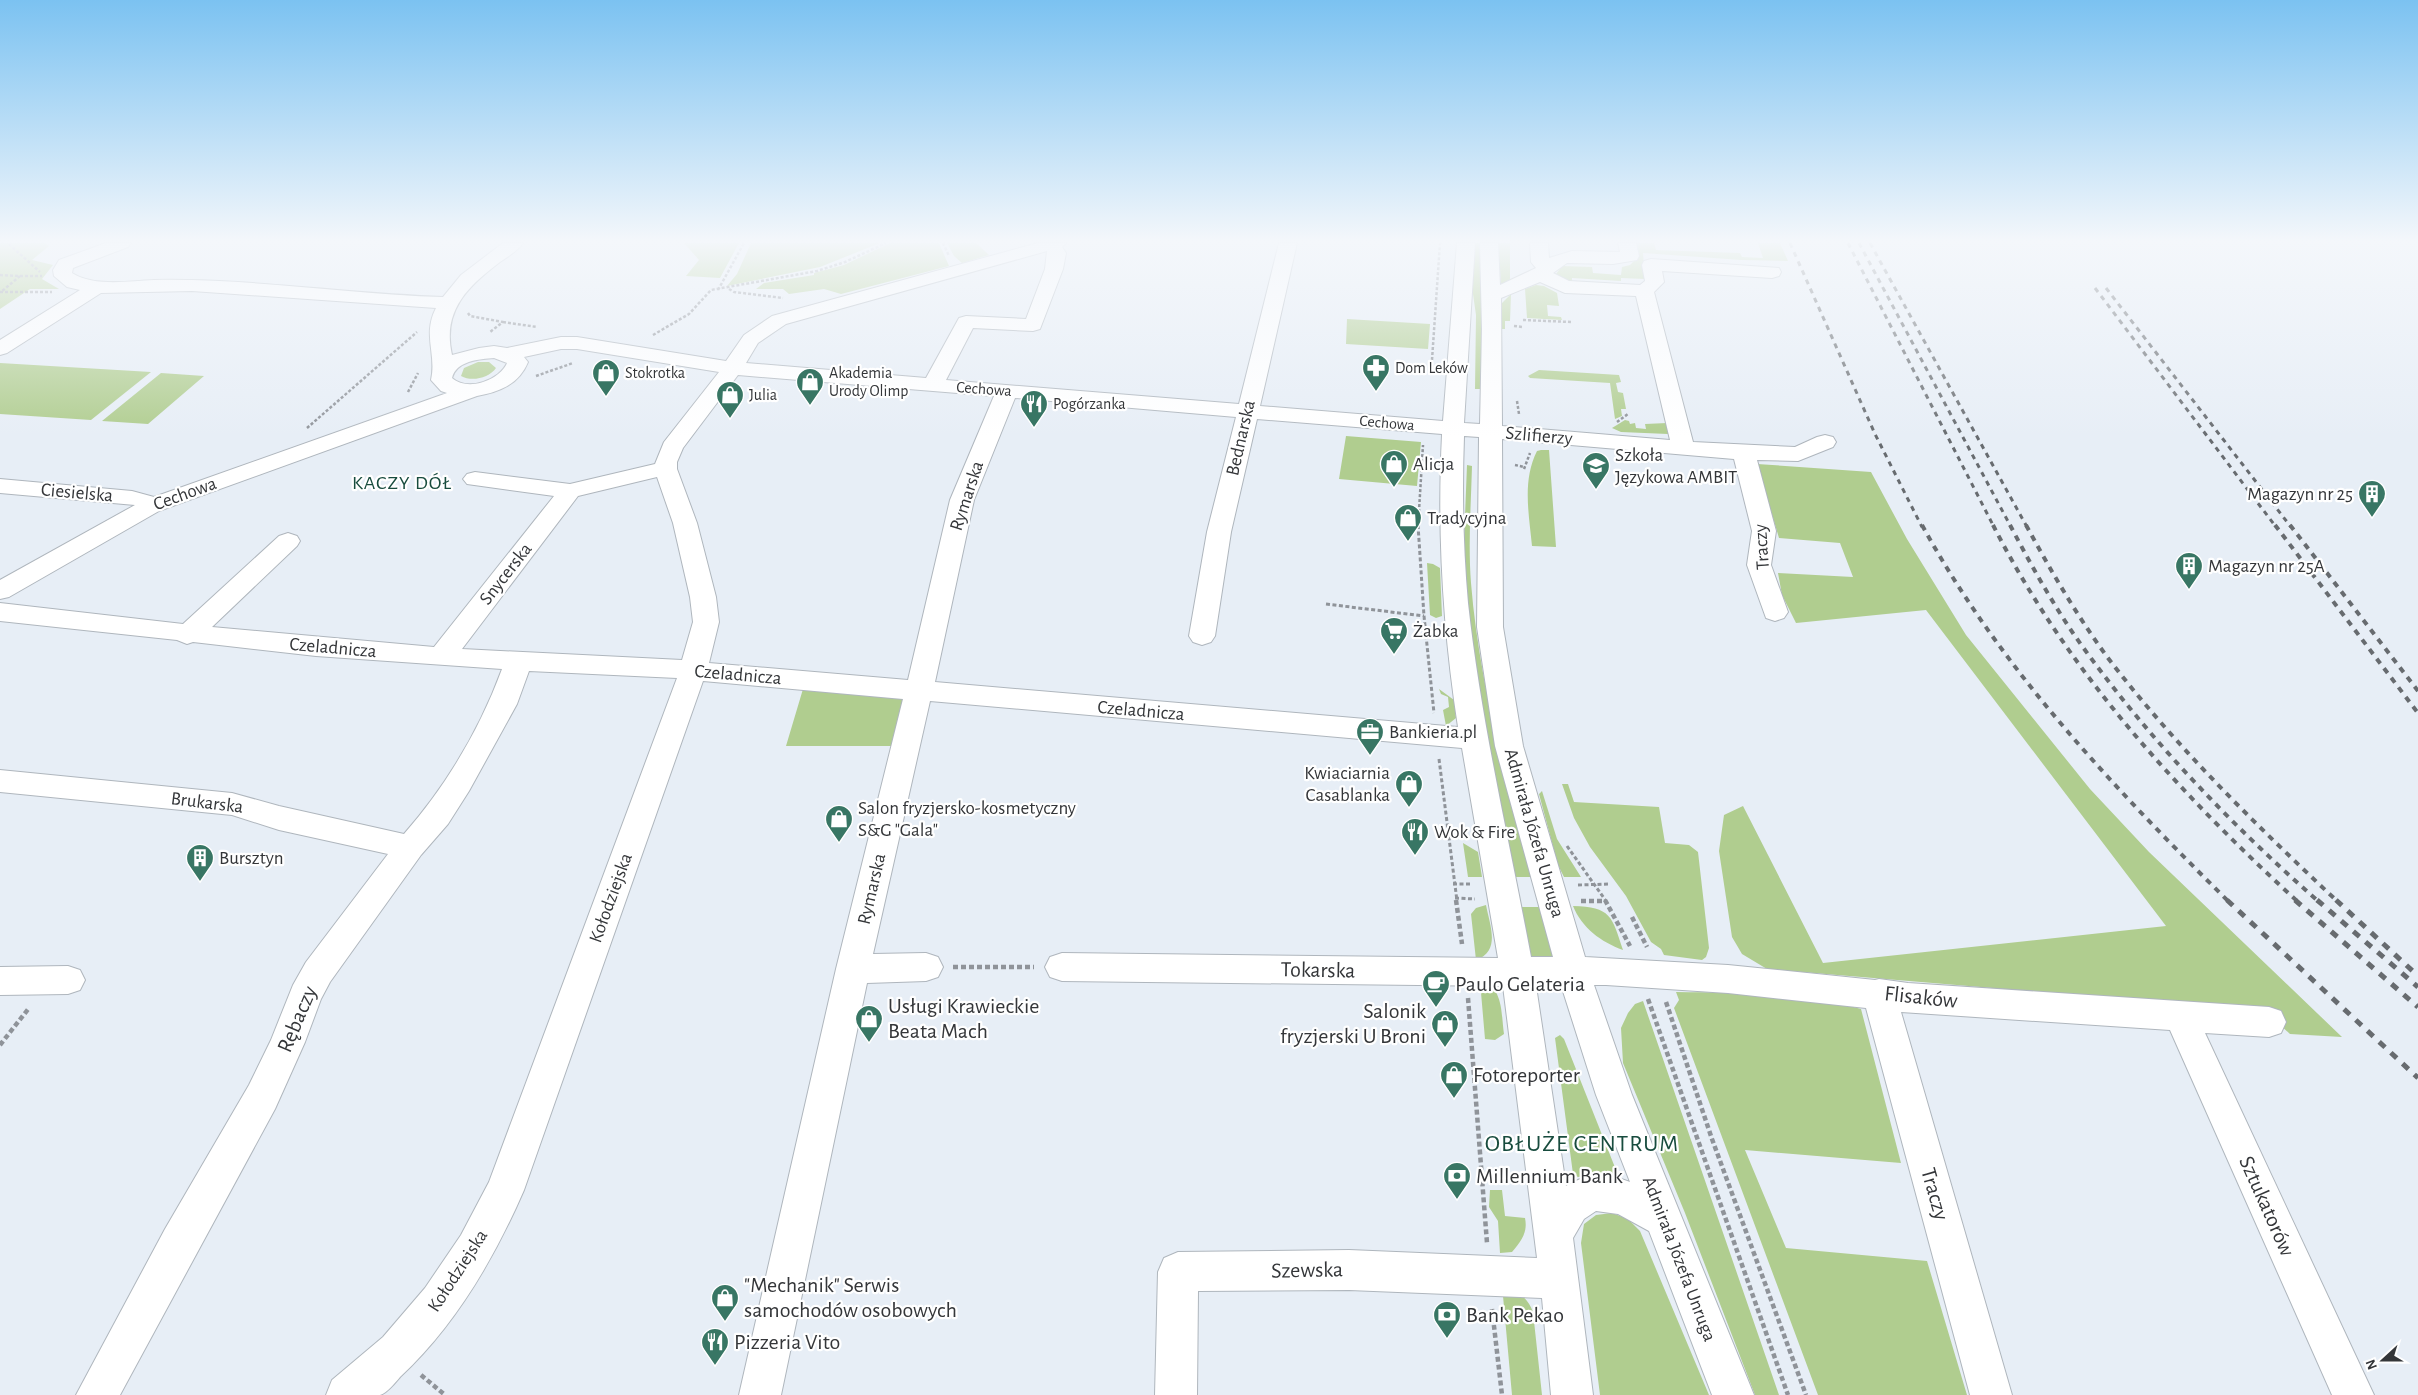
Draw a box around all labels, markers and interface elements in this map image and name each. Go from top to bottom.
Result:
pharmacy icon: Dom Leków [1361,353,1391,392]
shop icon: Stokrotka [591,358,621,397]
place label: Dom Leków [1395,360,1468,376]
place label: Stokrotka [625,365,685,381]
place label: Akademia Urody Olimp [829,365,908,400]
shop icon: Akademia Urody Olimp [795,367,825,406]
street label: Cechowa [956,379,1012,399]
shop icon: Julia [715,380,745,419]
place label: Julia [749,387,777,403]
restaurant icon: Pogórzanka [1019,389,1049,428]
place label: Pogórzanka [1053,396,1126,412]
street label: Bednarska [1223,398,1259,478]
street label: Cechowa [1359,413,1415,433]
street label: Szlifierzy [1505,424,1573,448]
place label: Szkoła Językowa AMBIT [1615,446,1737,487]
shop icon: Alicja [1379,449,1409,488]
school or university icon: Szkoła Językowa AMBIT [1581,451,1611,490]
place label: Alicja [1413,455,1455,474]
street label: Rymarska [947,458,987,533]
district label: KACZY DÓŁ [352,472,452,493]
street label: Cechowa [151,474,219,514]
building icon: Magazyn nr 25 [2357,479,2387,518]
street label: Ciesielska [40,480,114,506]
place label: Magazyn nr 25 [2247,485,2353,504]
shop icon: Tradycyjna [1393,503,1423,542]
place label: Tradycyjna [1427,509,1507,528]
street label: Traczy [1751,523,1773,571]
street label: Snycerska [476,539,536,608]
building icon: Magazyn nr 25A [2174,551,2204,590]
place label: Magazyn nr 25A [2208,557,2325,576]
supermarket icon: Żabka [1379,616,1409,655]
place label: Żabka [1413,621,1459,641]
street label: Czeladnicza [289,635,378,661]
street label: Czeladnicza [694,662,783,688]
street label: Czeladnicza [1097,698,1186,724]
office icon: Bankieria.pl [1355,717,1385,756]
place label: Bankieria.pl [1389,723,1477,742]
street label: Admirała Józefa Unruga [1501,746,1567,920]
place label: Kwiaciarnia Casablanka [1304,764,1390,805]
shop icon: Kwiaciarnia Casablanka [1394,769,1424,808]
street label: Brukarska [170,789,245,817]
place label: Salon fryzjersko-kosmetyczny S&G "Gala" [858,799,1076,840]
shop icon: Salon fryzjersko-kosmetyczny S&G "Gala" [824,804,854,843]
restaurant icon: Wok & Fire [1400,817,1430,856]
place label: Wok & Fire [1434,823,1515,842]
building icon: Bursztyn [185,843,215,882]
place label: Bursztyn [219,849,284,868]
street label: Kołodziejska [586,851,636,945]
street label: Rymarska [855,851,889,926]
street label: Tokarska [1280,958,1356,982]
cafe icon: Paulo Gelateria [1421,969,1451,1008]
place label: Paulo Gelateria [1455,973,1585,995]
street label: Rębaczy [273,982,321,1055]
street label: Flisaków [1883,982,1959,1012]
place label: Usługi Krawieckie Beata Mach [888,995,1039,1042]
place label: Salonik fryzjerski U Broni [1280,1000,1426,1047]
shop icon: Usługi Krawieckie Beata Mach [854,1004,884,1043]
shop icon: Salonik fryzjerski U Broni [1430,1009,1460,1048]
shop icon: Fotoreporter [1439,1060,1469,1099]
place label: Fotoreporter [1473,1064,1580,1086]
district label: OBŁUŻE CENTRUM [1485,1131,1679,1156]
street label: Sztukatorów [2235,1153,2299,1260]
bank icon: Millennium Bank [1442,1161,1472,1200]
place label: Millennium Bank [1476,1165,1623,1187]
street label: Traczy [1917,1165,1953,1223]
street label: Admirała Józefa Unruga [1639,1174,1719,1344]
street label: Kołodziejska [425,1226,492,1315]
street label: Szewska [1271,1258,1343,1282]
place label: "Mechanik" Serwis samochodów osobowych [744,1274,957,1321]
shop icon: "Mechanik" Serwis samochodów osobowych [710,1283,740,1322]
bank icon: Bank Pekao [1432,1300,1462,1339]
place label: Bank Pekao [1466,1304,1564,1326]
restaurant icon: Pizzeria Vito [700,1327,730,1366]
place label: Pizzeria Vito [734,1331,840,1353]
north arrow [2358,1335,2408,1385]
text: N [2364,1357,2380,1371]

